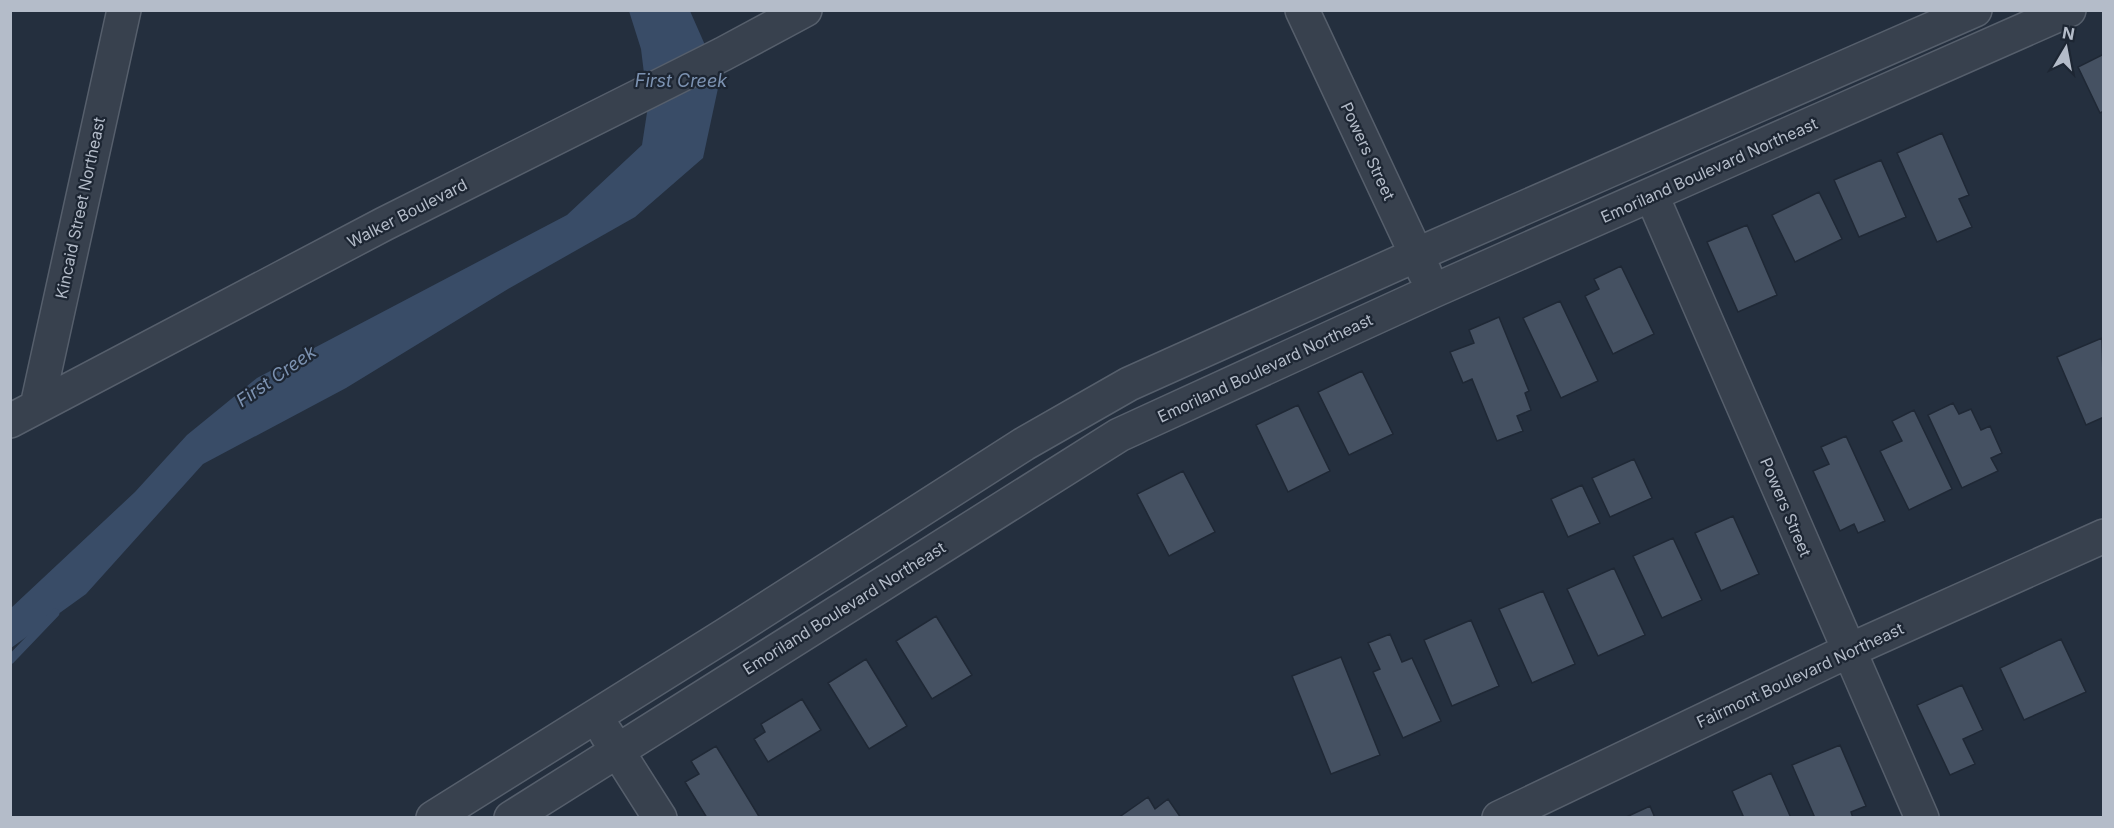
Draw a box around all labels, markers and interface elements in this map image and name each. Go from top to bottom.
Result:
north arrow [2036,18,2096,78]
text: N [2061,22,2076,44]
water label: First Creek [635,70,728,91]
street label: Powers Street [1337,99,1399,203]
street label: Emoriland Boulevard Northeast [1598,113,1820,227]
street label: Kincaid Street Northeast [51,115,109,301]
street label: Walker Boulevard [344,174,470,252]
street label: Emoriland Boulevard Northeast [1154,309,1376,427]
water label: First Creek [232,340,321,411]
street label: Powers Street [1756,454,1816,560]
street label: Emoriland Boulevard Northeast [739,537,949,679]
street label: Fairmont Boulevard Northeast [1693,618,1907,732]

